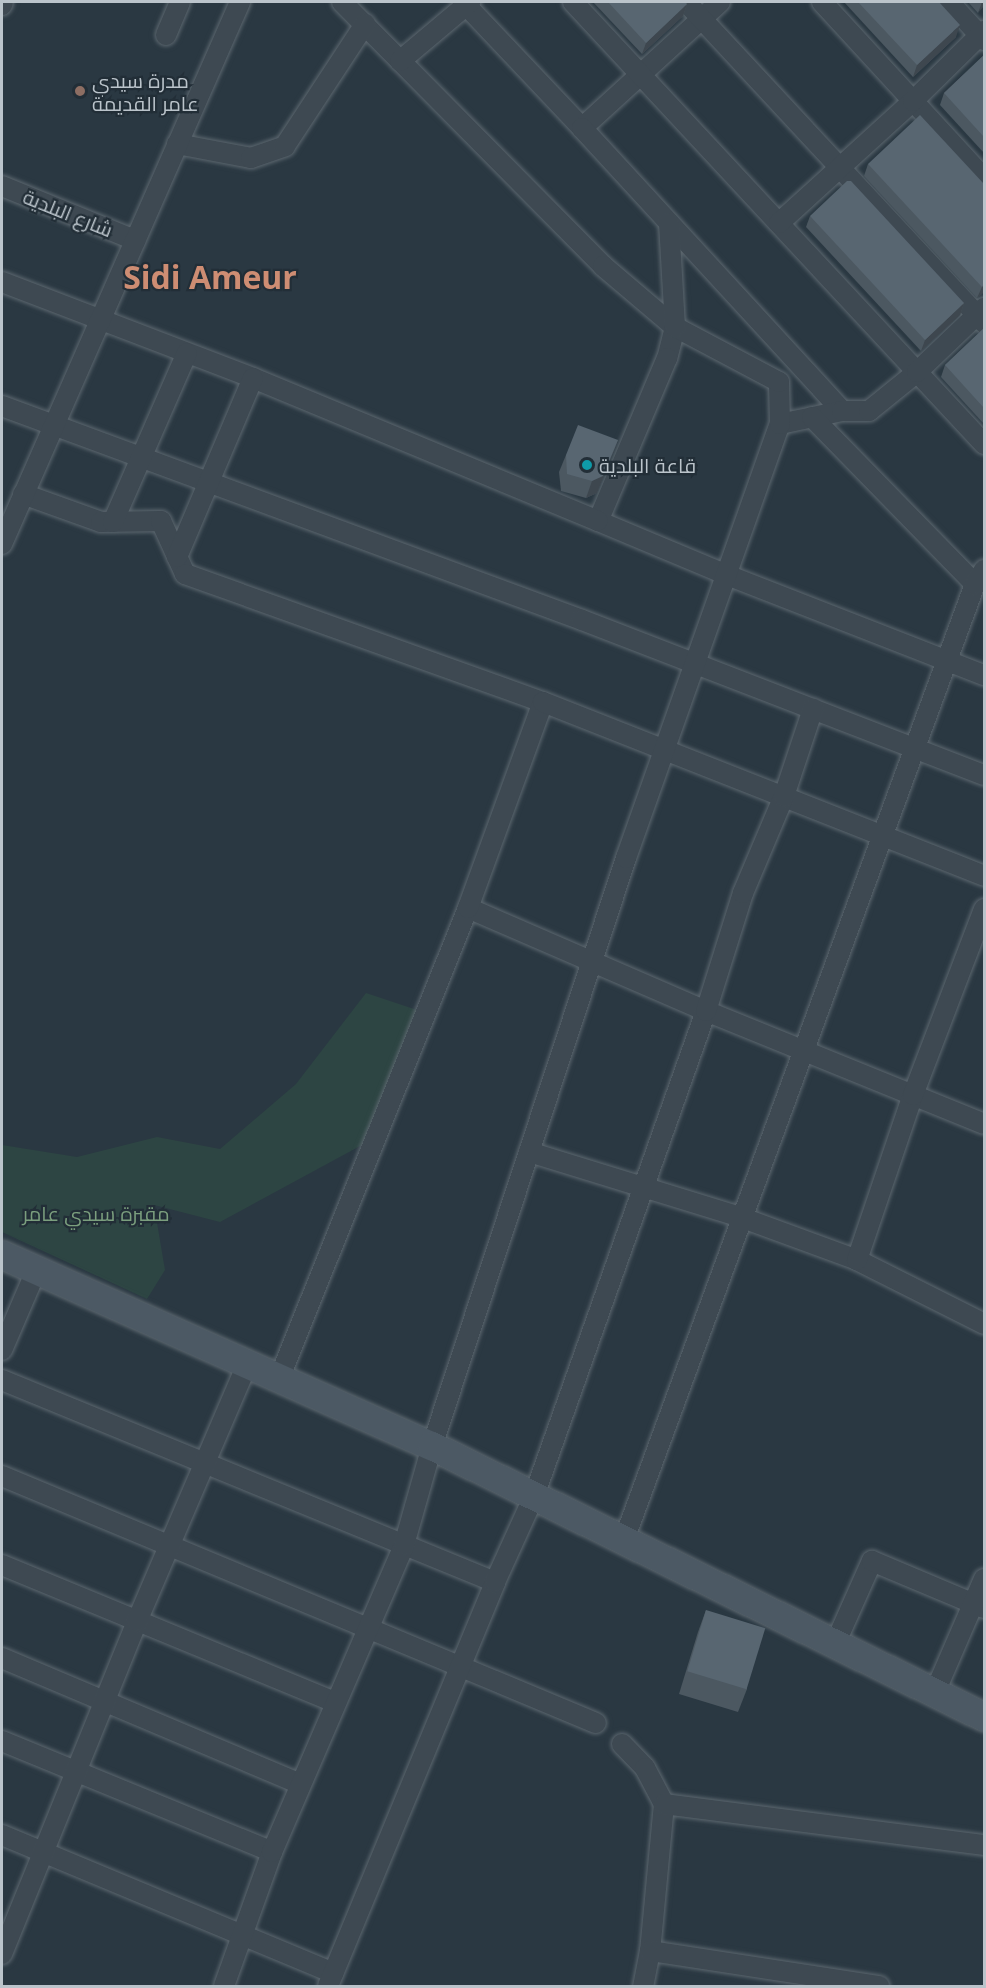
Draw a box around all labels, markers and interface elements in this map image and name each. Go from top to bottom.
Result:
place label: مدرة سيدي عامر القديمة [92,68,199,115]
marker: مدرة سيدي عامر القديمة [73,84,87,98]
street label: شارع البلدية [20,184,116,242]
district label: Sidi Ameur [123,258,297,296]
place label: قاعة البلدية [599,453,696,477]
marker: قاعة البلدية [580,458,594,472]
park label: مقبرة سيدي عامر [22,1201,170,1225]

